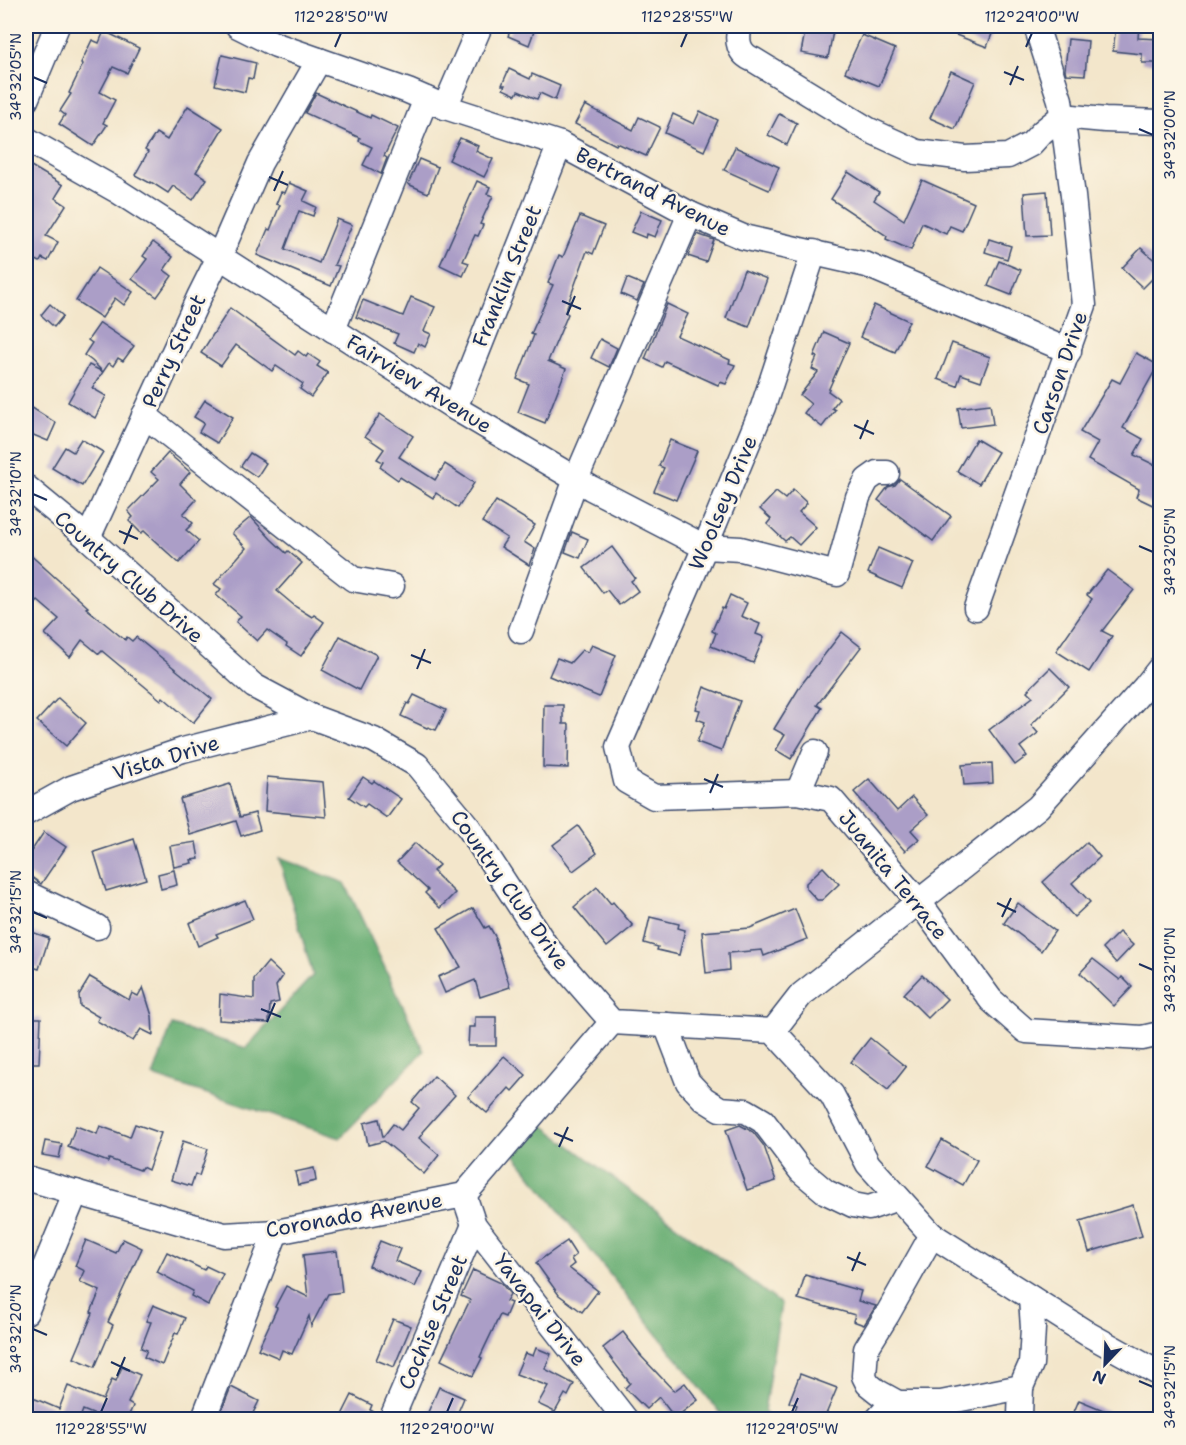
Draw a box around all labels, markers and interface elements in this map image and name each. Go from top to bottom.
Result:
text: 112°28'50"W [294,7,388,27]
text: 112°28'55"W [641,7,733,27]
text: 112°29'00"W [985,7,1079,27]
text: 34°32'05"N [6,33,26,121]
text: 34°32'00"N [1160,90,1180,180]
street label: Bertrand Avenue [571,141,735,243]
street label: Franklin Street [466,201,548,351]
street label: Perry Street [135,290,213,412]
street label: Carson Drive [1026,308,1094,438]
street label: Fairview Avenue [341,328,497,440]
street label: Woolsey Drive [682,431,764,575]
text: 34°32'10"N [6,451,26,537]
street label: Country Club Drive [48,504,210,650]
text: 34°32'05"N [1160,508,1180,596]
street label: Vista Drive [109,729,223,787]
street label: Juanita Terrace [832,804,954,946]
street label: Country Club Drive [444,805,576,975]
text: 34°32'15"N [6,870,26,954]
text: 34°32'10"N [1160,927,1180,1013]
street label: Coronado Avenue [263,1186,445,1244]
street label: Yavapai Drive [487,1248,593,1372]
street label: Cochise Street [392,1250,474,1394]
text: 34°32'20"N [6,1284,26,1374]
north arrow [1075,1334,1135,1394]
text: 34°32'15"N [1160,1345,1180,1429]
text: N [1089,1365,1109,1389]
text: 112°28'55"W [55,1419,147,1439]
text: 112°29'00"W [400,1419,494,1439]
text: 112°29'05"W [745,1419,839,1439]

